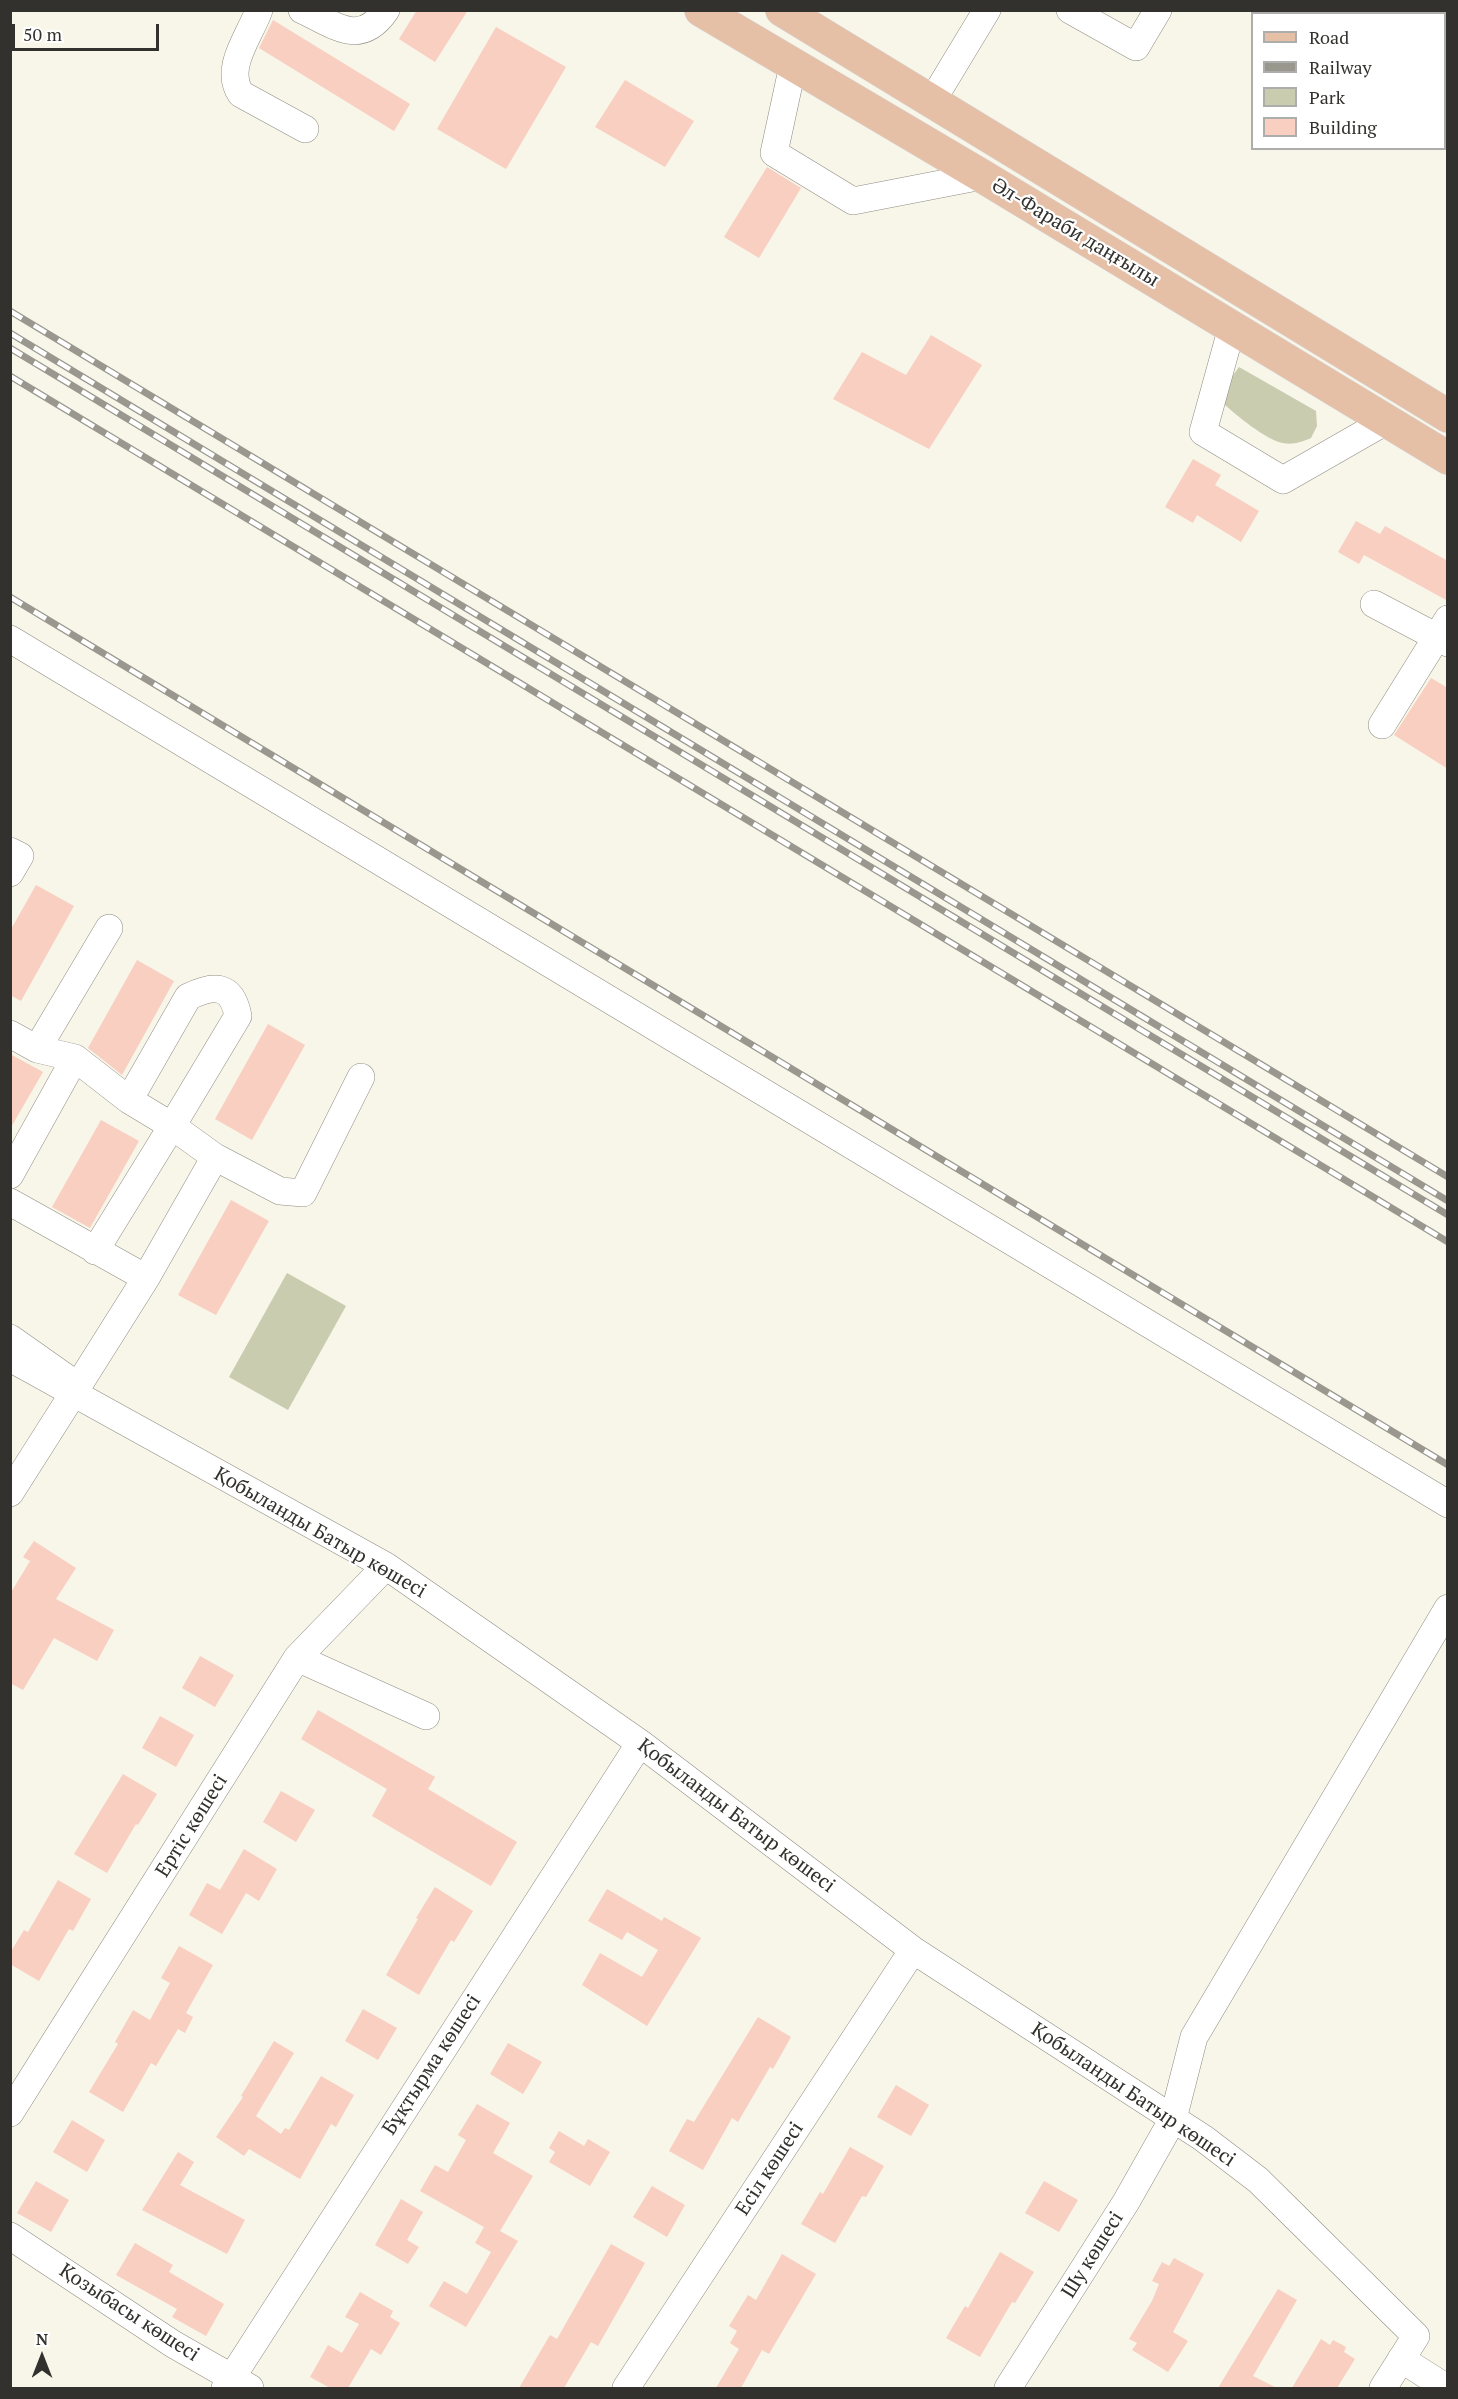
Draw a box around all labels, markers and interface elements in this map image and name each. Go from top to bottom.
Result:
scale bar [15,12,162,50]
legend [1251,12,1446,150]
text: 50 m [23,22,62,46]
text: Road [1309,25,1349,49]
text: Railway [1309,55,1372,79]
text: Park [1309,85,1345,109]
text: Building [1309,115,1377,139]
street label: Әл-Фараби даңғылы [987,174,1163,292]
street label: Қобыланды Батыр көшесі [210,1462,430,1604]
street label: Қобыланды Батыр көшесі [633,1734,839,1898]
street label: Ертіс көшесі [151,1770,233,1882]
street label: Бұқтырма көшесі [378,1990,486,2140]
street label: Қобыланды Батыр көшесі [1026,2018,1240,2172]
street label: Есіл көшесі [731,2118,809,2220]
street label: Шу көшесі [1057,2207,1129,2303]
street label: Қозыбасы көшесі [55,2259,203,2367]
north arrow [12,2327,72,2387]
text: N [36,2328,48,2350]

